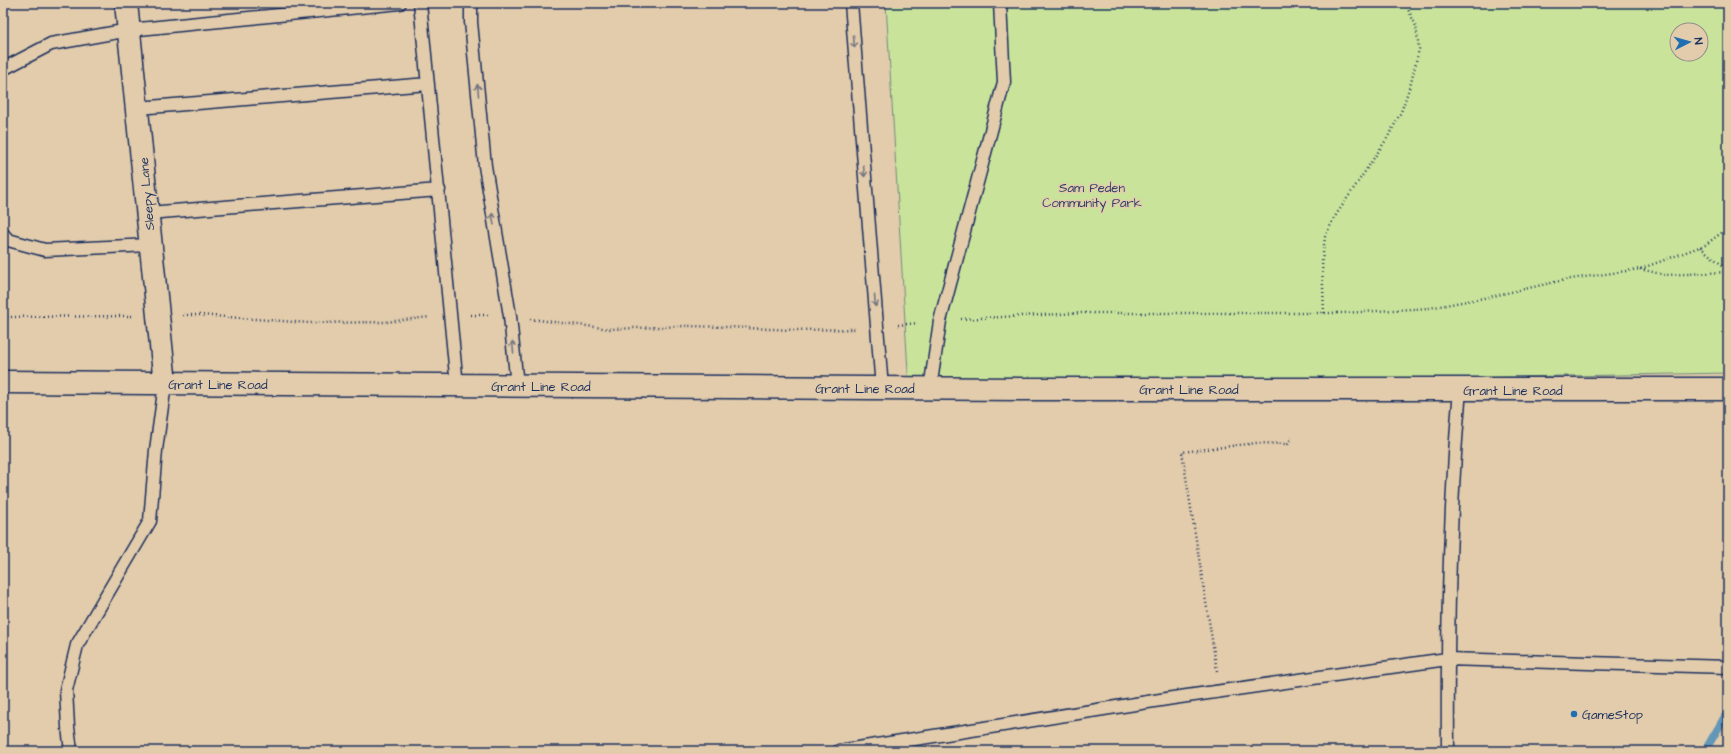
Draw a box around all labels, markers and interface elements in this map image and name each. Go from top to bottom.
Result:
north arrow [1669,22,1709,62]
one-way arrow [850,35,857,48]
text: N [1691,37,1706,45]
one-way arrow [474,84,481,97]
street label: Sleepy Lane [135,157,160,231]
one-way arrow [861,164,868,177]
park label: Sam Peden Community Park [1042,179,1142,213]
one-way arrow [489,213,497,226]
one-way arrow [871,294,878,307]
one-way arrow [509,341,516,354]
street label: Grant Line Road [168,376,268,394]
street label: Grant Line Road [491,378,591,396]
street label: Grant Line Road [815,380,915,398]
street label: Grant Line Road [1139,381,1239,399]
street label: Grant Line Road [1463,382,1563,400]
place label: GameStop [1582,706,1643,724]
marker: GameStop [1569,709,1579,719]

